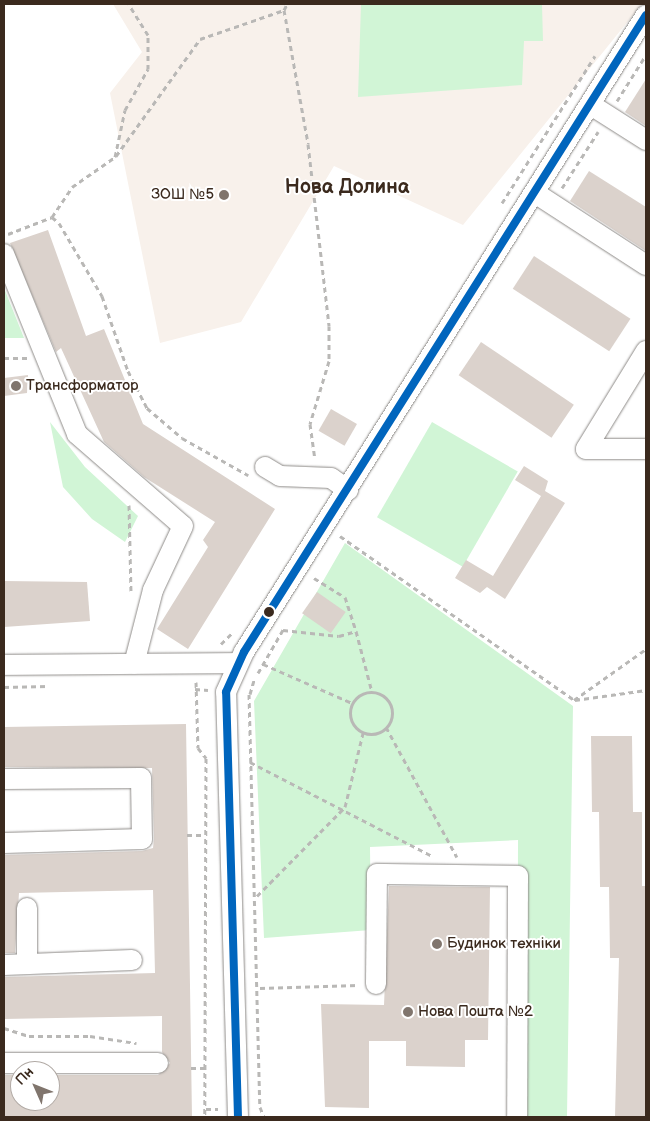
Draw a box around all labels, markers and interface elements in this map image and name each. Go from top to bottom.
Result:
district label: Нова Долина [285,175,409,199]
place label: ЗОШ №5 [151,186,214,204]
marker: ЗОШ №5 [218,189,230,201]
place label: Трансформатор [26,377,138,395]
marker: Трансформатор [10,380,22,392]
unlabelled marker [264,607,274,617]
place label: Будинок техніки [447,935,561,953]
marker: Будинок техніки [431,938,443,950]
place label: Нова Пошта №2 [418,1003,533,1021]
marker: Нова Пошта №2 [402,1006,414,1018]
north arrow [10,1061,60,1111]
text: Пн [12,1063,37,1089]

